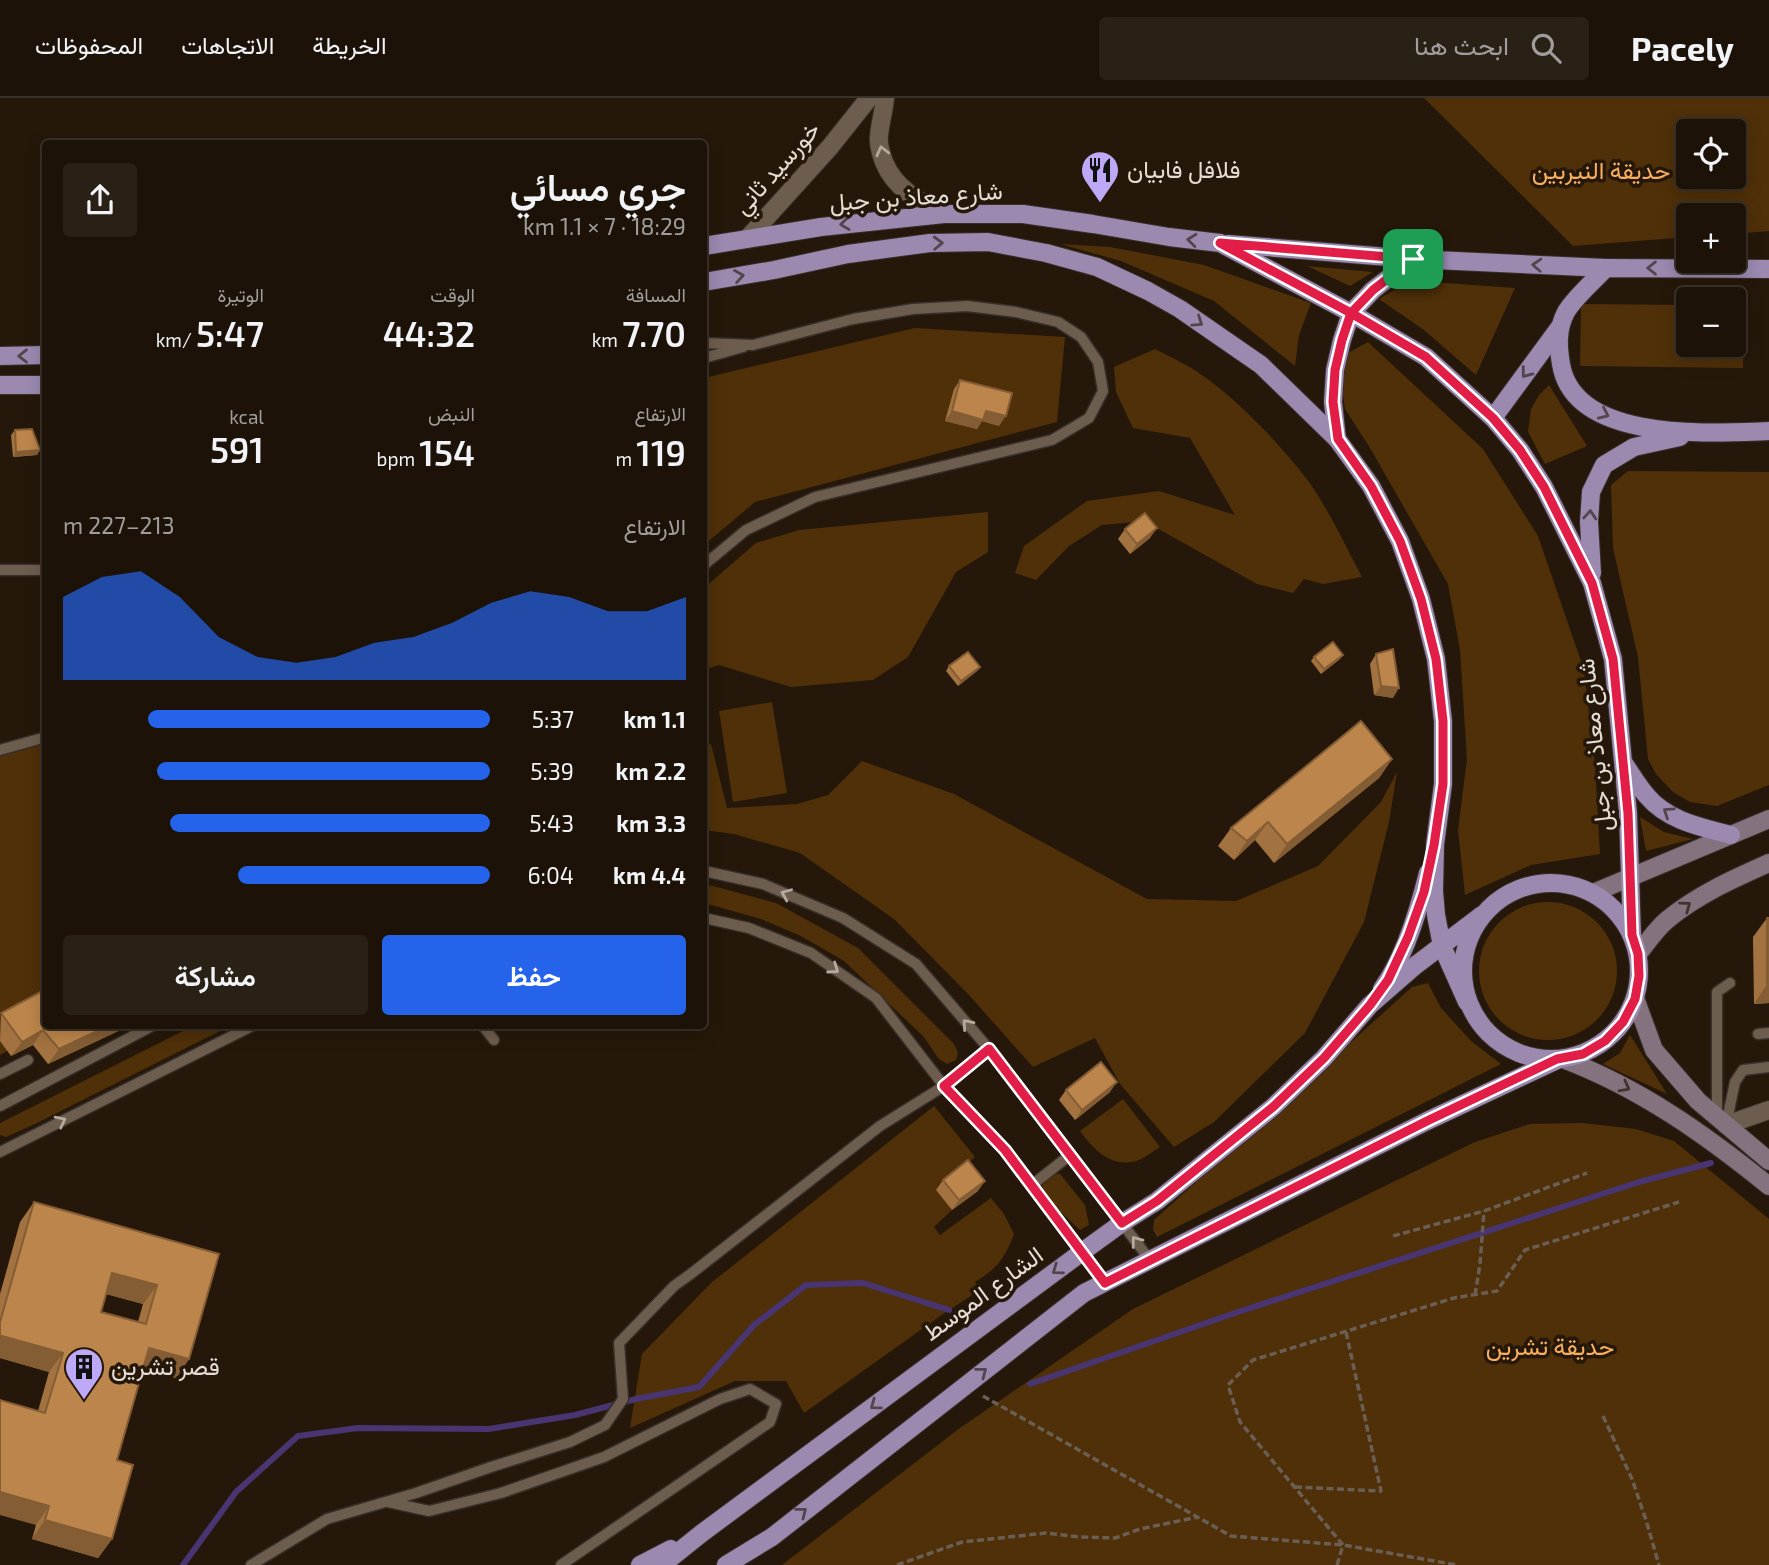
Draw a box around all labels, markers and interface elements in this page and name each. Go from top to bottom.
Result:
search box [1099,17,1589,80]
text: Pacely [1631,28,1734,68]
text: ابحث هنا [1414,29,1509,60]
icon: search [1527,29,1565,67]
text: المحفوظات [35,30,143,59]
text: الاتجاهات [181,30,274,59]
text: الخريطة [312,30,387,59]
street label: خورسيد ثاني [726,114,830,224]
map controls [1676,119,1746,357]
button: locate [1676,119,1746,189]
one-way arrow [876,146,890,158]
restaurant icon: فلافل فابيان [1079,149,1121,204]
place label: فلافل فابيان [1127,154,1240,184]
park label: حديقة النيربين [1532,155,1670,186]
button: share [63,163,137,237]
text: جري مسائي [510,163,686,209]
street label: شارع معاذ بن جبل [828,175,1004,219]
button: + [1676,203,1746,273]
text: 18:29 · 7 × 1.1 km [523,212,686,240]
one-way arrow [839,217,851,232]
pin [1383,229,1443,289]
one-way arrow [1186,232,1198,247]
one-way arrow [933,236,944,251]
icon: arrive [1394,240,1432,278]
one-way arrow [1532,257,1543,272]
one-way arrow [1646,260,1657,276]
one-way arrow [733,269,745,284]
text: الوتيرة [218,283,264,306]
text: الوقت [430,283,475,306]
text: المسافة [626,283,686,306]
button: − [1676,287,1746,357]
text: 5:47 [196,312,264,354]
text: 44:32 [383,312,475,354]
text: 7.70 [622,312,686,354]
one-way arrow [1190,314,1203,326]
text: /km [156,328,196,351]
text: km [592,328,622,351]
one-way arrow [17,348,28,364]
one-way arrow [1522,365,1534,378]
text: النبض [428,402,475,425]
text: الارتفاع [634,402,686,425]
text: kcal [229,405,264,428]
one-way arrow [1597,406,1609,420]
text: 591 [210,428,264,470]
text: 154 [419,431,475,473]
text: 119 [636,431,686,473]
text: bpm [377,447,419,470]
text: m [615,447,636,470]
one-way arrow [1582,509,1597,520]
text: 213–227 m [63,511,174,539]
text: الارتفاع [624,512,686,540]
street label: شارع معاذ بن جبل [1570,657,1620,833]
text: 5:37 [532,705,574,733]
text: 1.1 km [623,705,686,733]
text: 5:39 [530,757,574,785]
text: 2.2 km [616,757,686,785]
one-way arrow [1663,808,1676,820]
text: 5:43 [529,809,574,837]
text: 3.3 km [616,809,686,837]
text: 6:04 [527,861,574,889]
text: 4.4 km [613,861,686,889]
one-way arrow [780,888,793,902]
one-way arrow [1678,902,1691,914]
button: مشاركة [63,935,368,1015]
button: حفظ [382,935,686,1015]
one-way arrow [826,961,839,973]
one-way arrow [963,1019,975,1032]
one-way arrow [1618,1079,1631,1092]
one-way arrow [54,1116,66,1130]
one-way arrow [1132,1237,1145,1249]
street label: الشارع الموسط [916,1239,1050,1349]
one-way arrow [1053,1261,1065,1274]
park label: حديقة تشرين [1486,1331,1614,1362]
building icon: قصر تشرين [63,1346,105,1401]
place label: قصر تشرين [111,1351,220,1382]
one-way arrow [974,1368,986,1381]
one-way arrow [870,1397,882,1409]
one-way arrow [795,1508,807,1521]

